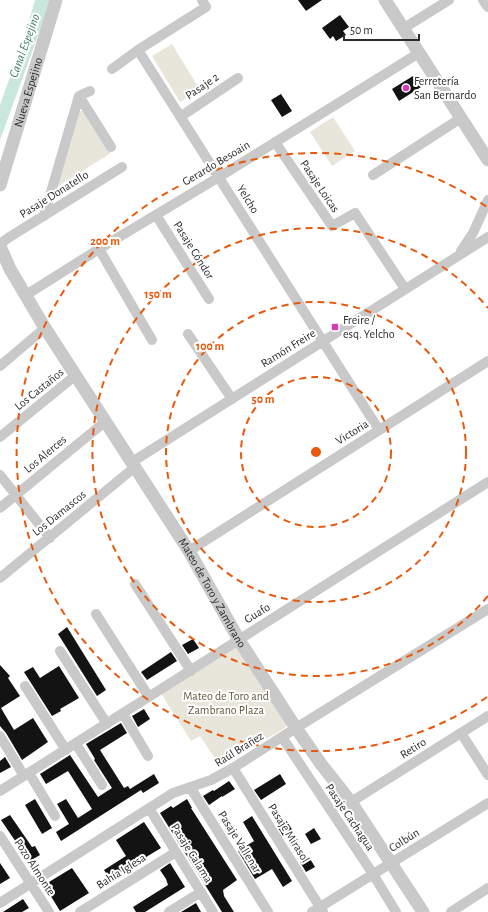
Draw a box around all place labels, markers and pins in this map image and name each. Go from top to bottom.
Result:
place label: Ferretería San Bernardo [414,75,476,101]
marker: Ferretería San Bernardo [401,83,411,93]
place label: Freire / esq. Yelcho [343,314,395,340]
marker: Freire / esq. Yelcho [330,322,340,332]
centre of rings [309,445,323,459]

